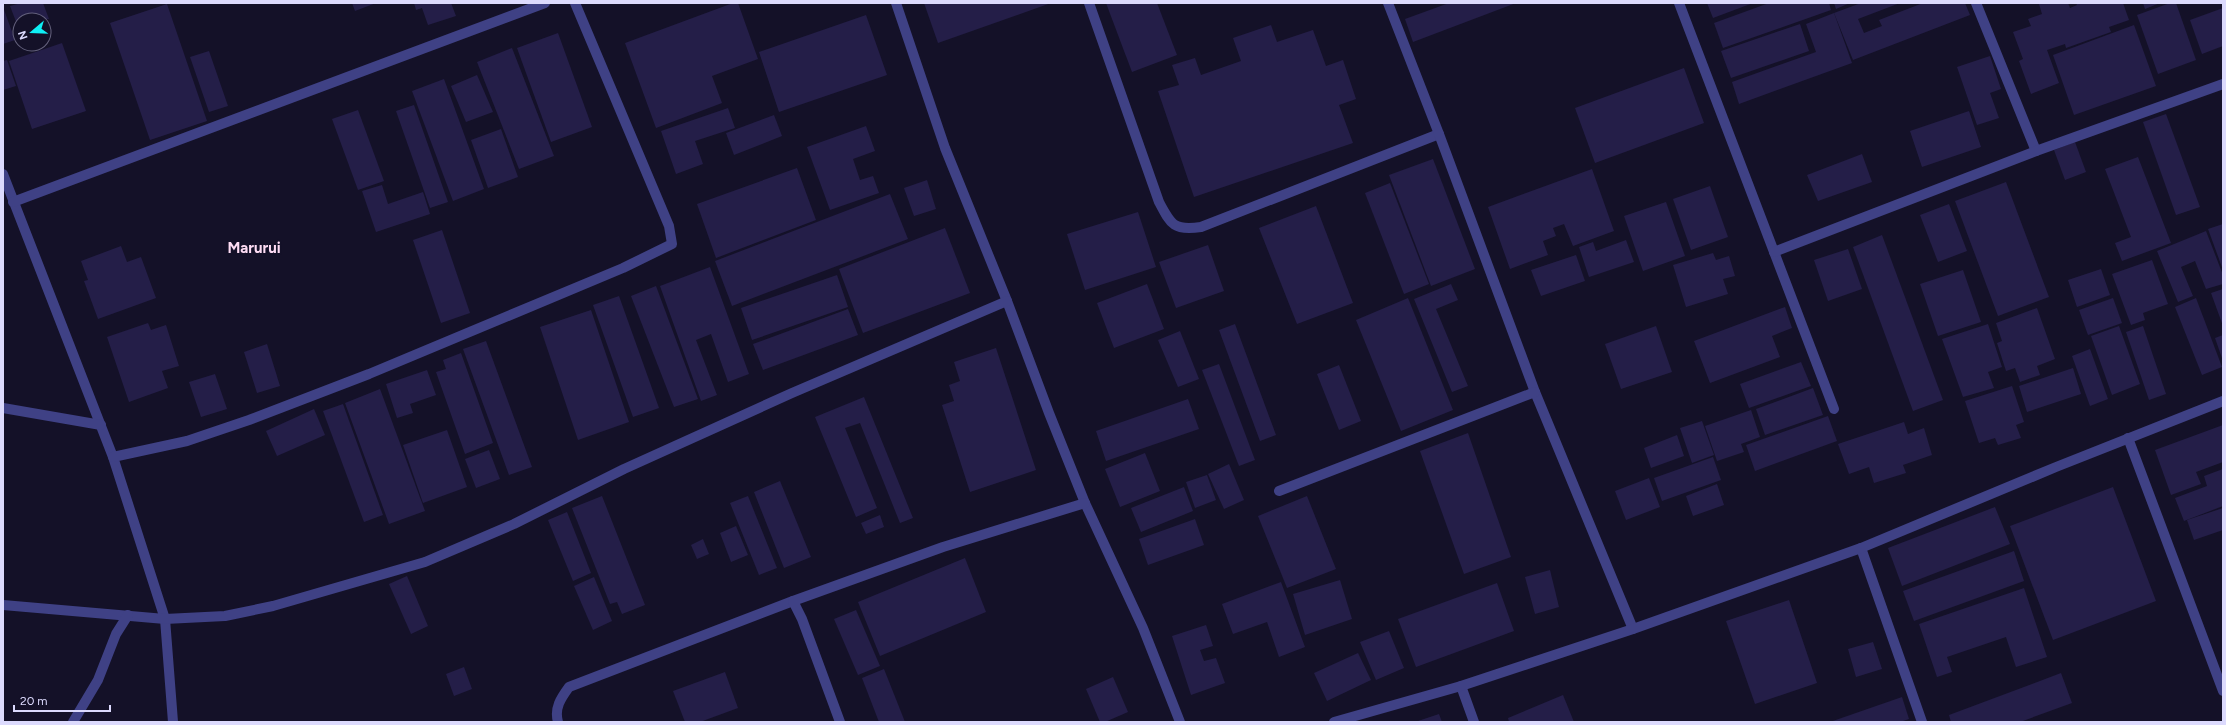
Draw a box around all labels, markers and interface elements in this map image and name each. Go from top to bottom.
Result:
north arrow [12,12,52,52]
text: N [15,29,31,41]
district label: Marurui [227,239,281,257]
scale bar [14,687,110,713]
text: 20 m [20,694,48,708]

